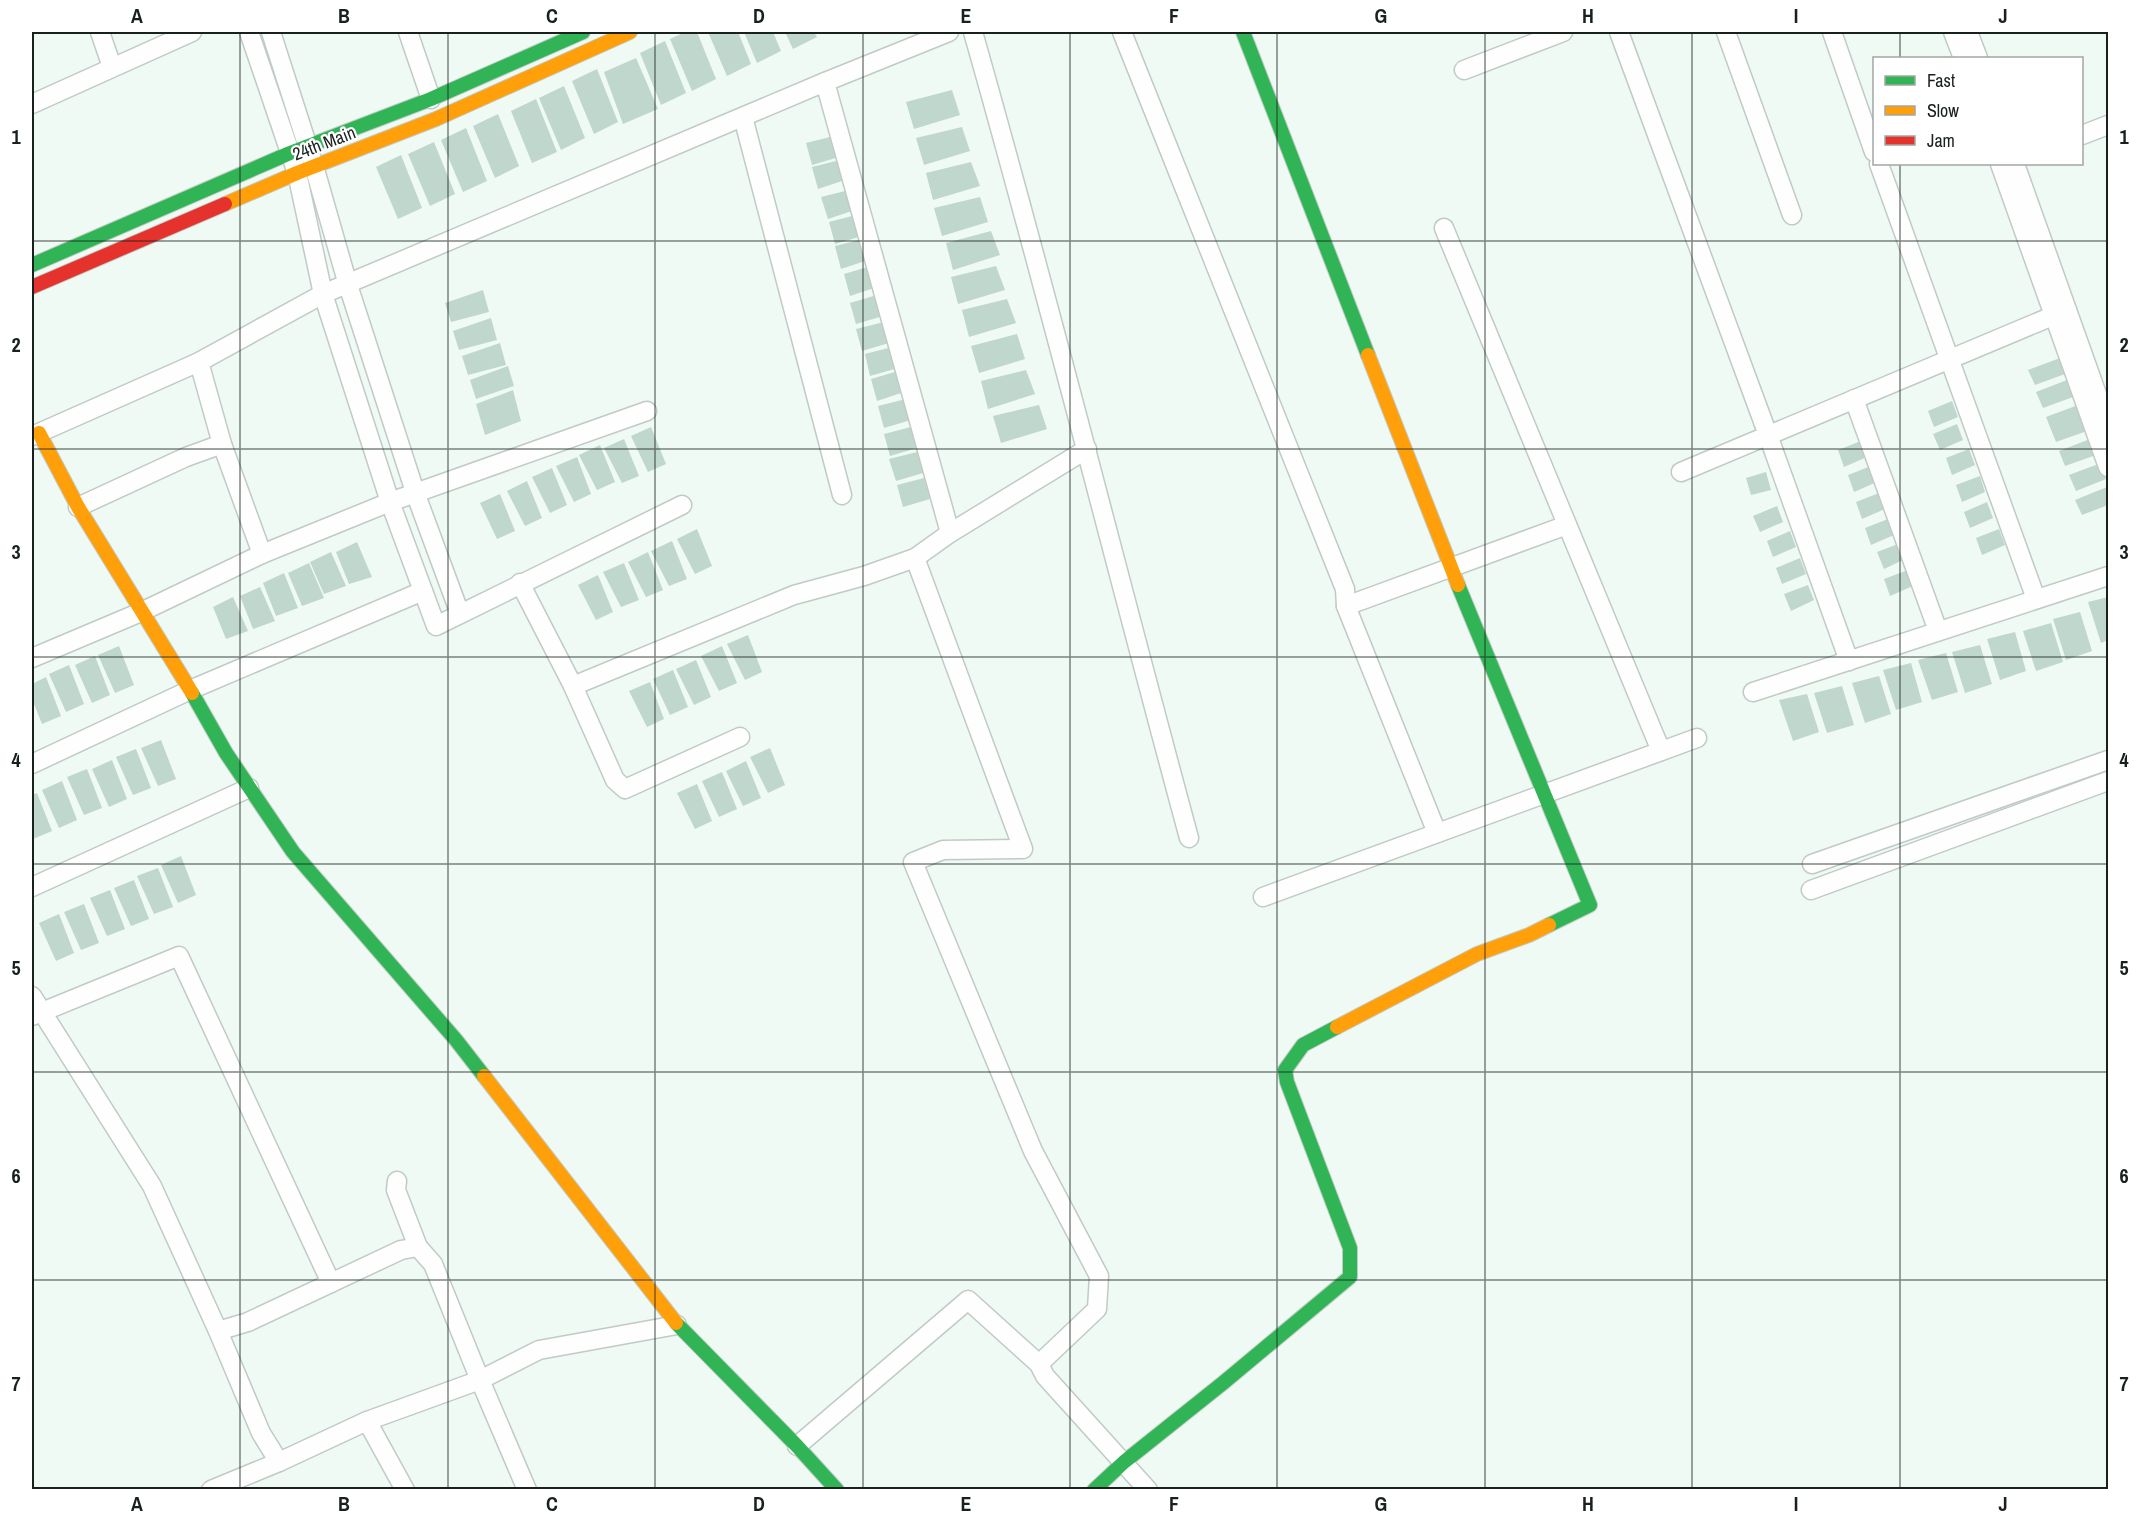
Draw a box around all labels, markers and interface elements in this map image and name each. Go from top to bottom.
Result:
text: A [131,2,143,29]
text: B [338,2,350,29]
text: C [546,2,558,29]
text: D [753,2,765,29]
text: E [961,2,972,29]
text: F [1169,2,1179,29]
text: G [1375,2,1387,29]
text: H [1582,2,1594,29]
text: I [1794,2,1798,29]
text: J [1998,2,2008,29]
legend [1873,57,2083,165]
text: Fast [1927,68,1955,93]
text: Slow [1927,98,1959,123]
street label: 24th Main [289,120,359,166]
text: 1 [11,123,21,150]
text: 1 [2119,123,2129,150]
text: Jam [1927,128,1955,153]
text: 2 [11,331,21,358]
text: 2 [2119,331,2129,358]
text: 3 [11,538,21,565]
text: 3 [2119,538,2129,565]
text: 4 [11,746,21,773]
text: 4 [2119,746,2129,773]
text: 5 [11,954,21,981]
text: 5 [2119,954,2129,981]
text: 6 [11,1162,21,1189]
text: 6 [2119,1162,2129,1189]
text: 7 [11,1370,21,1397]
text: 7 [2119,1370,2129,1397]
text: A [131,1490,143,1517]
text: B [338,1490,350,1517]
text: C [546,1490,558,1517]
text: D [753,1490,765,1517]
text: E [961,1490,972,1517]
text: F [1169,1490,1179,1517]
text: G [1375,1490,1387,1517]
text: H [1582,1490,1594,1517]
text: I [1794,1490,1798,1517]
text: J [1998,1490,2008,1517]

